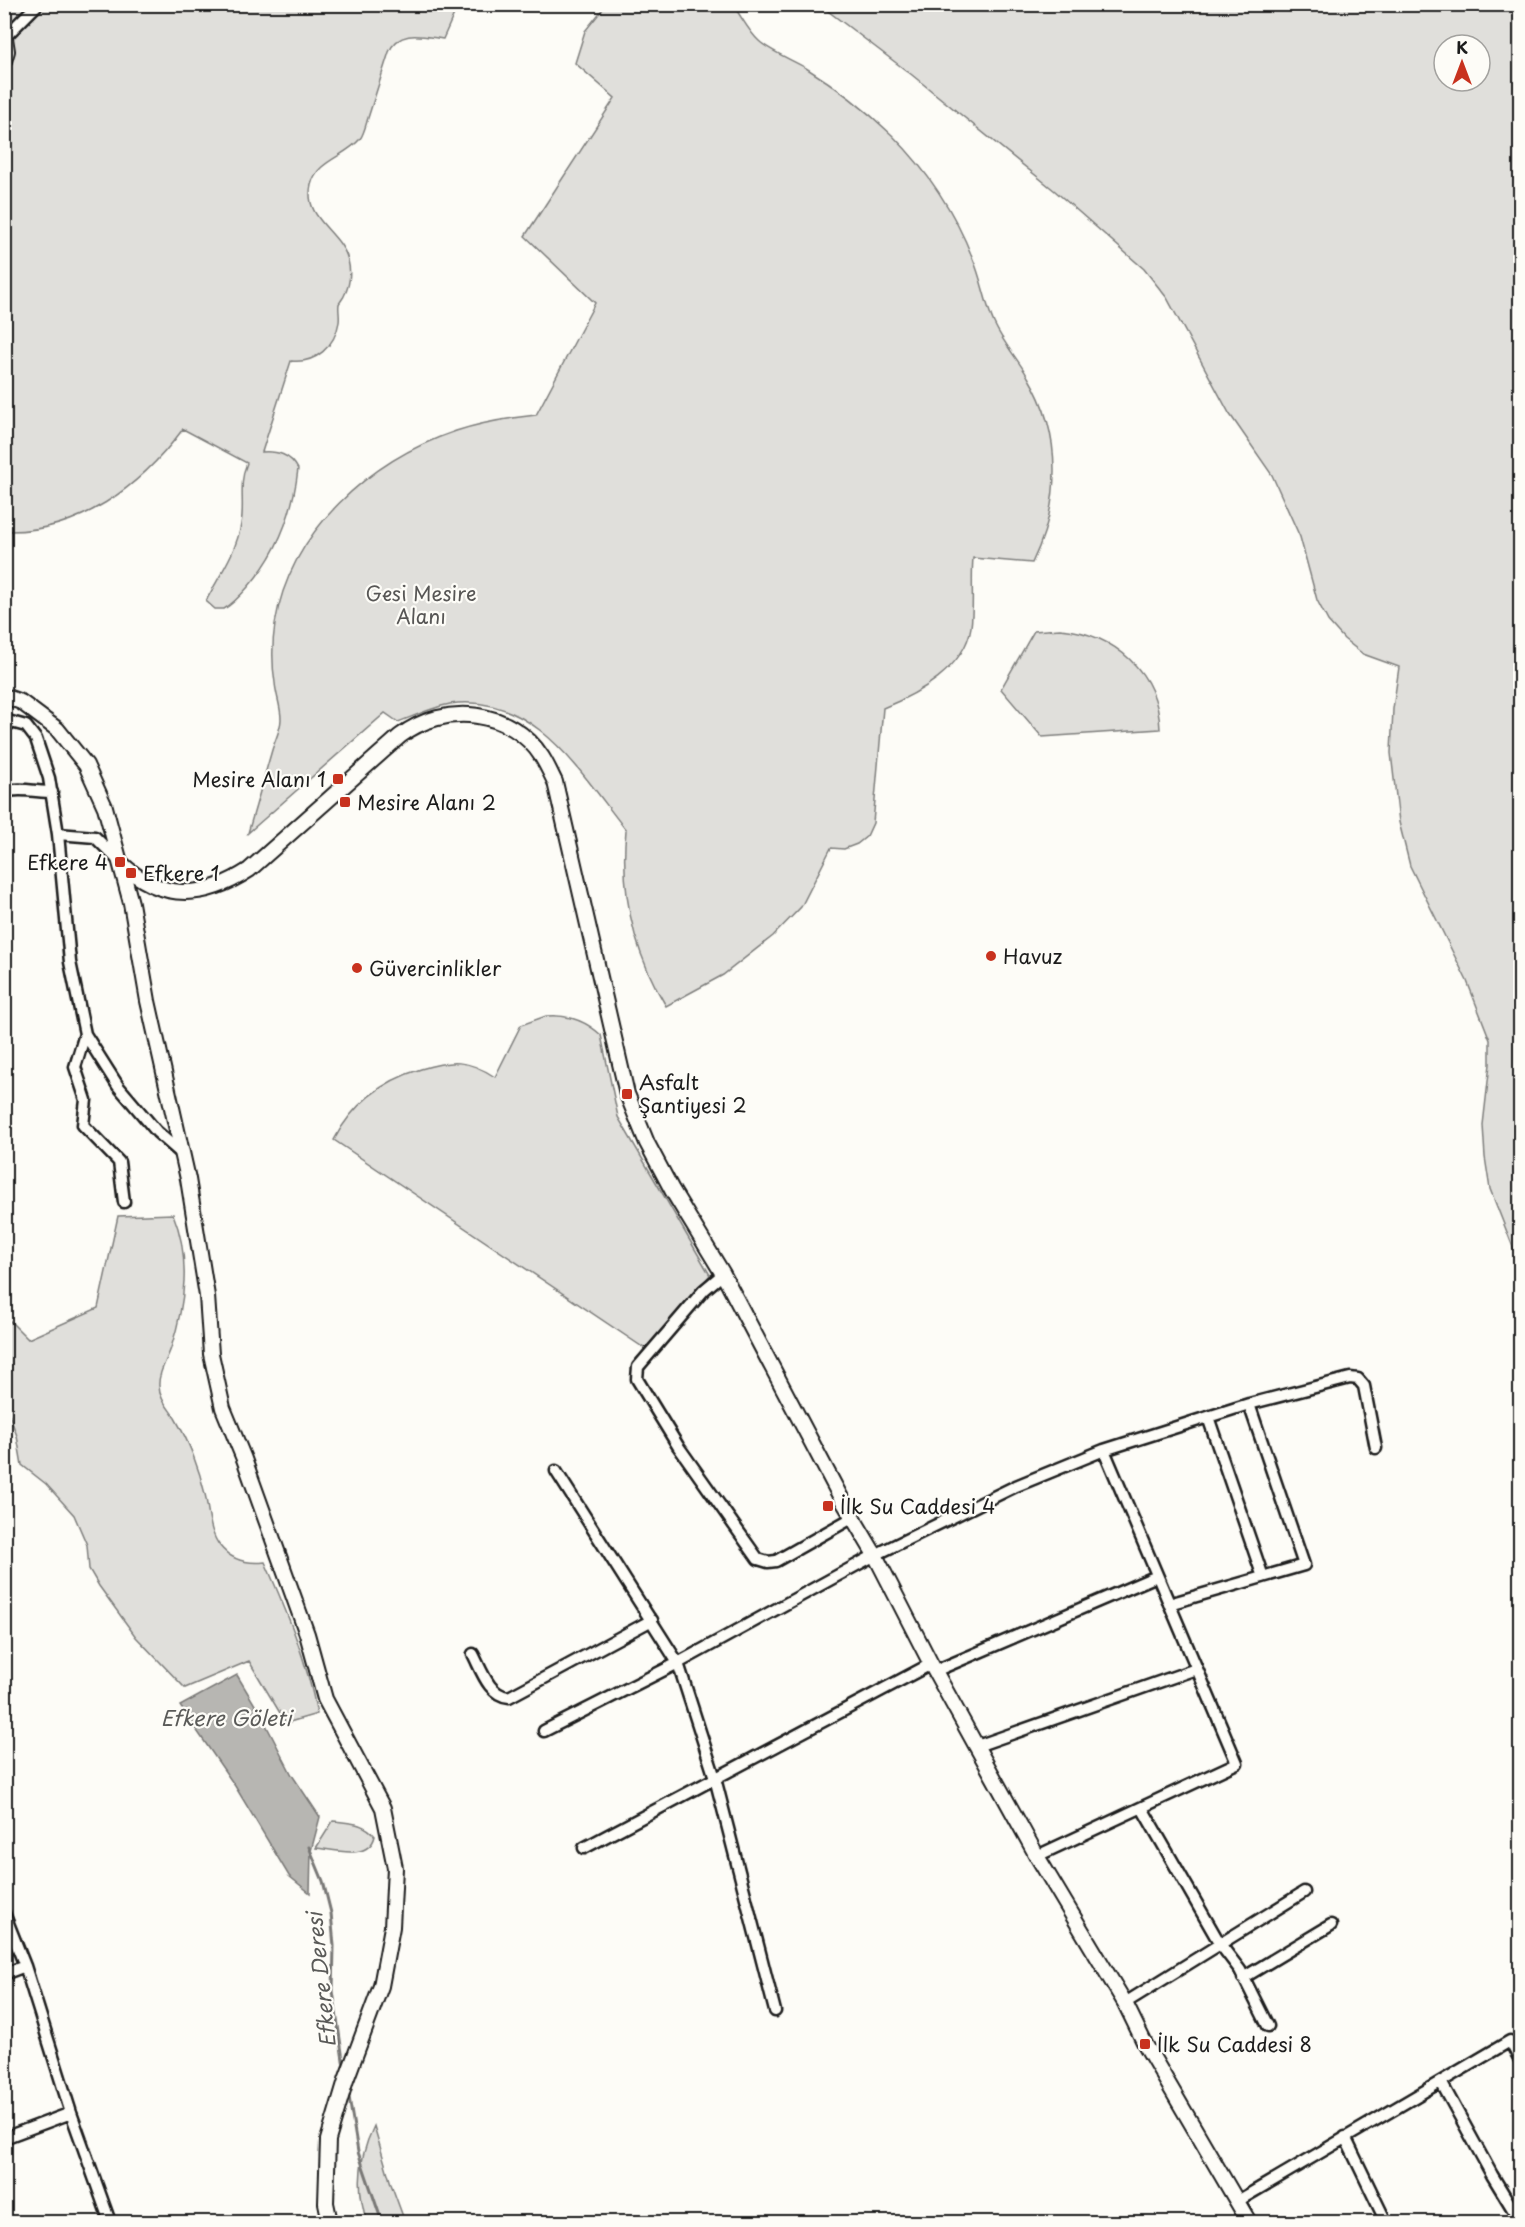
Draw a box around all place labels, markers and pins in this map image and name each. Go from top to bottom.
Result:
place label: Mesire Alanı 1 [192,764,326,794]
marker: Mesire Alanı 1 [331,772,345,786]
place label: Mesire Alanı 2 [357,787,496,817]
marker: Mesire Alanı 2 [338,795,352,809]
place label: Efkere 4 [27,847,108,877]
marker: Efkere 4 [113,855,127,869]
place label: Efkere 1 [143,858,220,888]
marker: Efkere 1 [124,866,138,880]
place label: Havuz [1003,941,1062,971]
marker: Havuz [984,949,998,963]
place label: Güvercinlikler [369,953,502,983]
marker: Güvercinlikler [350,961,364,975]
place label: Asfalt Şantiyesi 2 [639,1067,747,1120]
marker: Asfalt Şantiyesi 2 [620,1087,634,1101]
place label: İlk Su Caddesi 4 [840,1491,995,1521]
marker: İlk Su Caddesi 4 [821,1499,835,1513]
place label: İlk Su Caddesi 8 [1157,2029,1312,2059]
marker: İlk Su Caddesi 8 [1138,2037,1152,2051]

